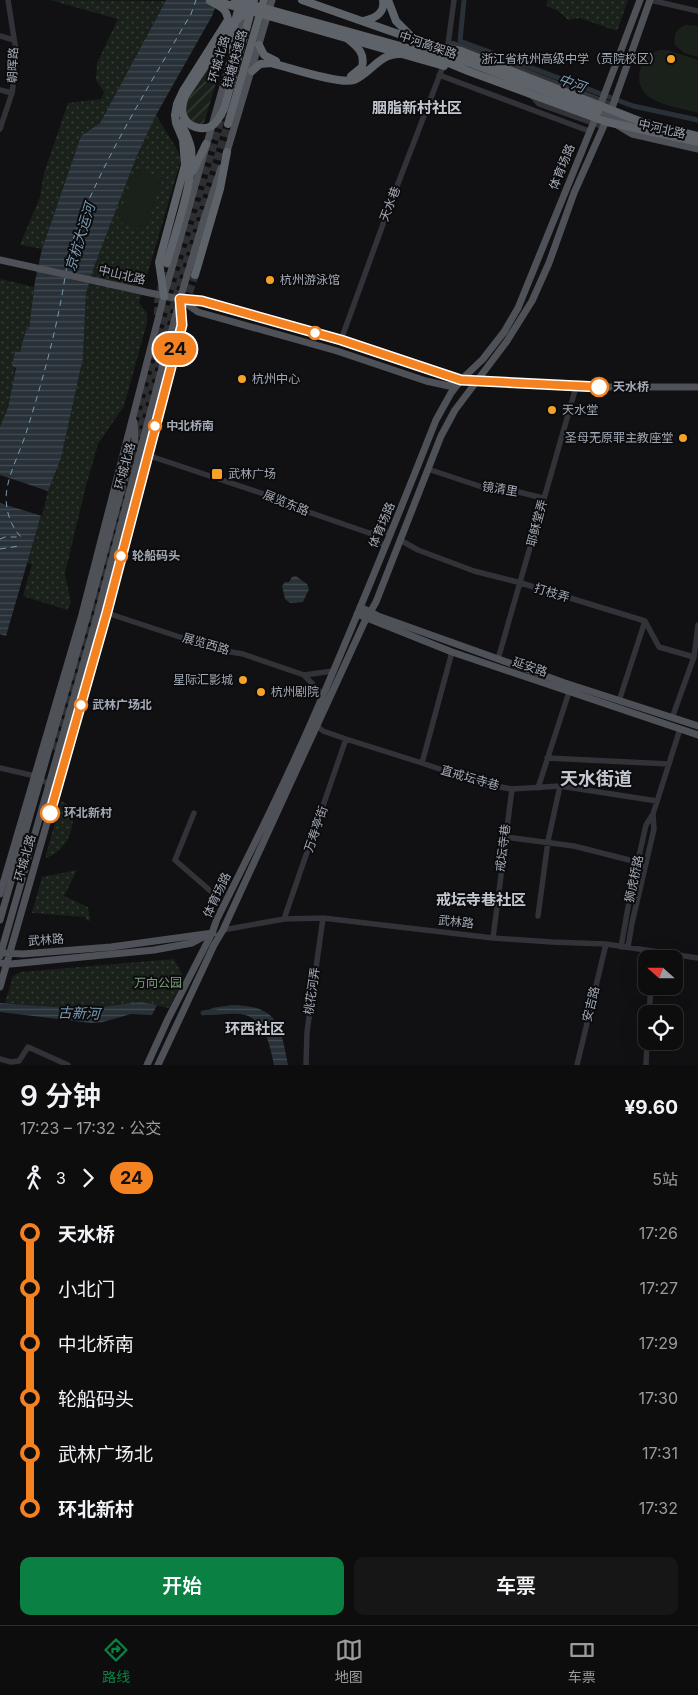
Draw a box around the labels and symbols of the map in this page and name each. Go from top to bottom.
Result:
street label: 钱塘快速路 [219,28,250,90]
street label: 中河高架路 [397,28,459,61]
street label: 环城北路 [205,34,232,84]
street label: 朝晖路 [4,47,21,83]
place label: 浙江省杭州高级中学（贡院校区） [481,51,661,66]
marker: 浙江省杭州高级中学（贡院校区） [665,53,677,65]
water label: 中河 [556,70,591,96]
district label: 胭脂新村社区 [372,98,462,117]
street label: 中河北路 [637,116,687,141]
street label: 体育场路 [546,142,577,192]
street label: 天水巷 [376,184,403,223]
water label: 京杭大运河 [61,198,99,273]
street label: 中山北路 [97,262,147,287]
place label: 杭州游泳馆 [280,272,340,287]
marker: 杭州游泳馆 [264,274,276,286]
unlabelled marker [308,326,322,340]
line badge: 24 [152,333,198,365]
place label: 杭州中心 [252,371,300,386]
marker: 杭州中心 [236,373,248,385]
marker: 天水桥 [589,377,609,397]
place label: 天水桥 [613,379,649,394]
place label: 天水堂 [562,402,598,417]
marker: 天水堂 [546,404,558,416]
place label: 中北桥南 [166,418,214,433]
marker: 中北桥南 [148,419,162,433]
place label: 圣母无原罪主教座堂 [565,430,673,445]
marker: 圣母无原罪主教座堂 [677,432,689,444]
street label: 环城北路 [111,441,138,491]
place label: 武林广场 [228,466,276,481]
marker: 武林广场 [210,467,224,481]
street label: 镜清里 [481,478,519,499]
street label: 展览东路 [261,487,311,518]
street label: 耶稣堂弄 [523,498,550,548]
street label: 体育场路 [365,500,398,550]
place label: 轮船码头 [132,548,180,563]
marker: 轮船码头 [114,549,128,563]
street label: 打枝弄 [533,580,572,605]
street label: 展览西路 [181,630,231,657]
street label: 延安路 [511,654,550,679]
place label: 星际汇影城 [173,672,233,687]
marker: 星际汇影城 [237,674,249,686]
place label: 杭州剧院 [271,684,319,699]
marker: 杭州剧院 [255,686,267,698]
place label: 武林广场北 [92,697,152,712]
marker: 武林广场北 [74,698,88,712]
street label: 直戒坛寺巷 [439,762,501,793]
district label: 天水街道 [560,768,632,789]
marker: 环北新村 [40,803,60,823]
street label: 万寿亭街 [301,804,330,854]
place label: 环北新村 [64,805,112,820]
street label: 戒坛寺巷 [492,823,513,873]
street label: 环城北路 [11,833,38,883]
street label: 狮虎桥路 [621,854,646,904]
street label: 体育场路 [200,870,233,920]
district label: 戒坛寺巷社区 [436,890,526,909]
street label: 武林路 [437,912,475,931]
street label: 武林路 [27,931,64,948]
north arrow [638,950,682,995]
street label: 桃花河弄 [301,966,322,1016]
park label: 万向公园 [134,975,182,990]
street label: 安吉路 [579,985,602,1023]
water label: 古新河 [58,1003,103,1022]
district label: 环西社区 [225,1019,285,1038]

